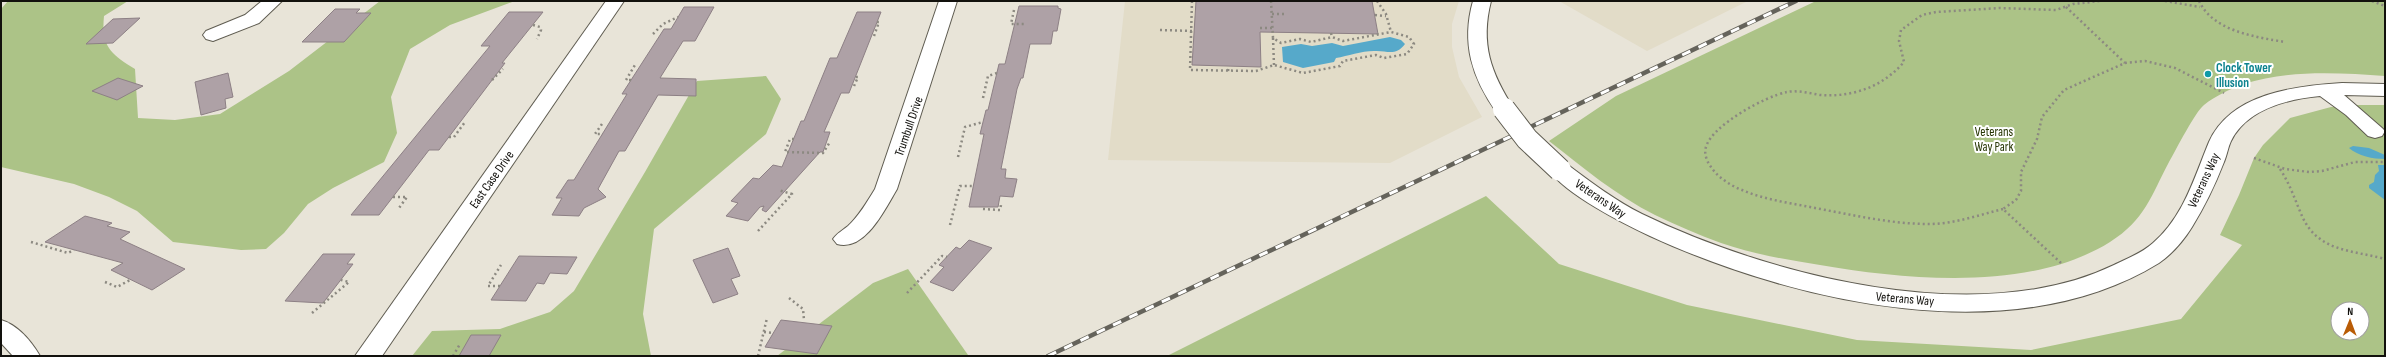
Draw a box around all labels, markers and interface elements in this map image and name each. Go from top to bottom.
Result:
place label: Clock Tower Illusion [2216,60,2272,91]
marker: Clock Tower Illusion [2203,69,2213,79]
street label: Trumbull Drive [891,94,927,158]
park label: Veterans Way Park [1974,124,2014,155]
street label: East Case Drive [466,148,517,211]
street label: Veterans Way [2184,150,2224,210]
street label: Veterans Way [1572,176,1629,222]
street label: Veterans Way [1875,288,1935,310]
north arrow [2330,301,2370,341]
text: N [2347,305,2353,318]

